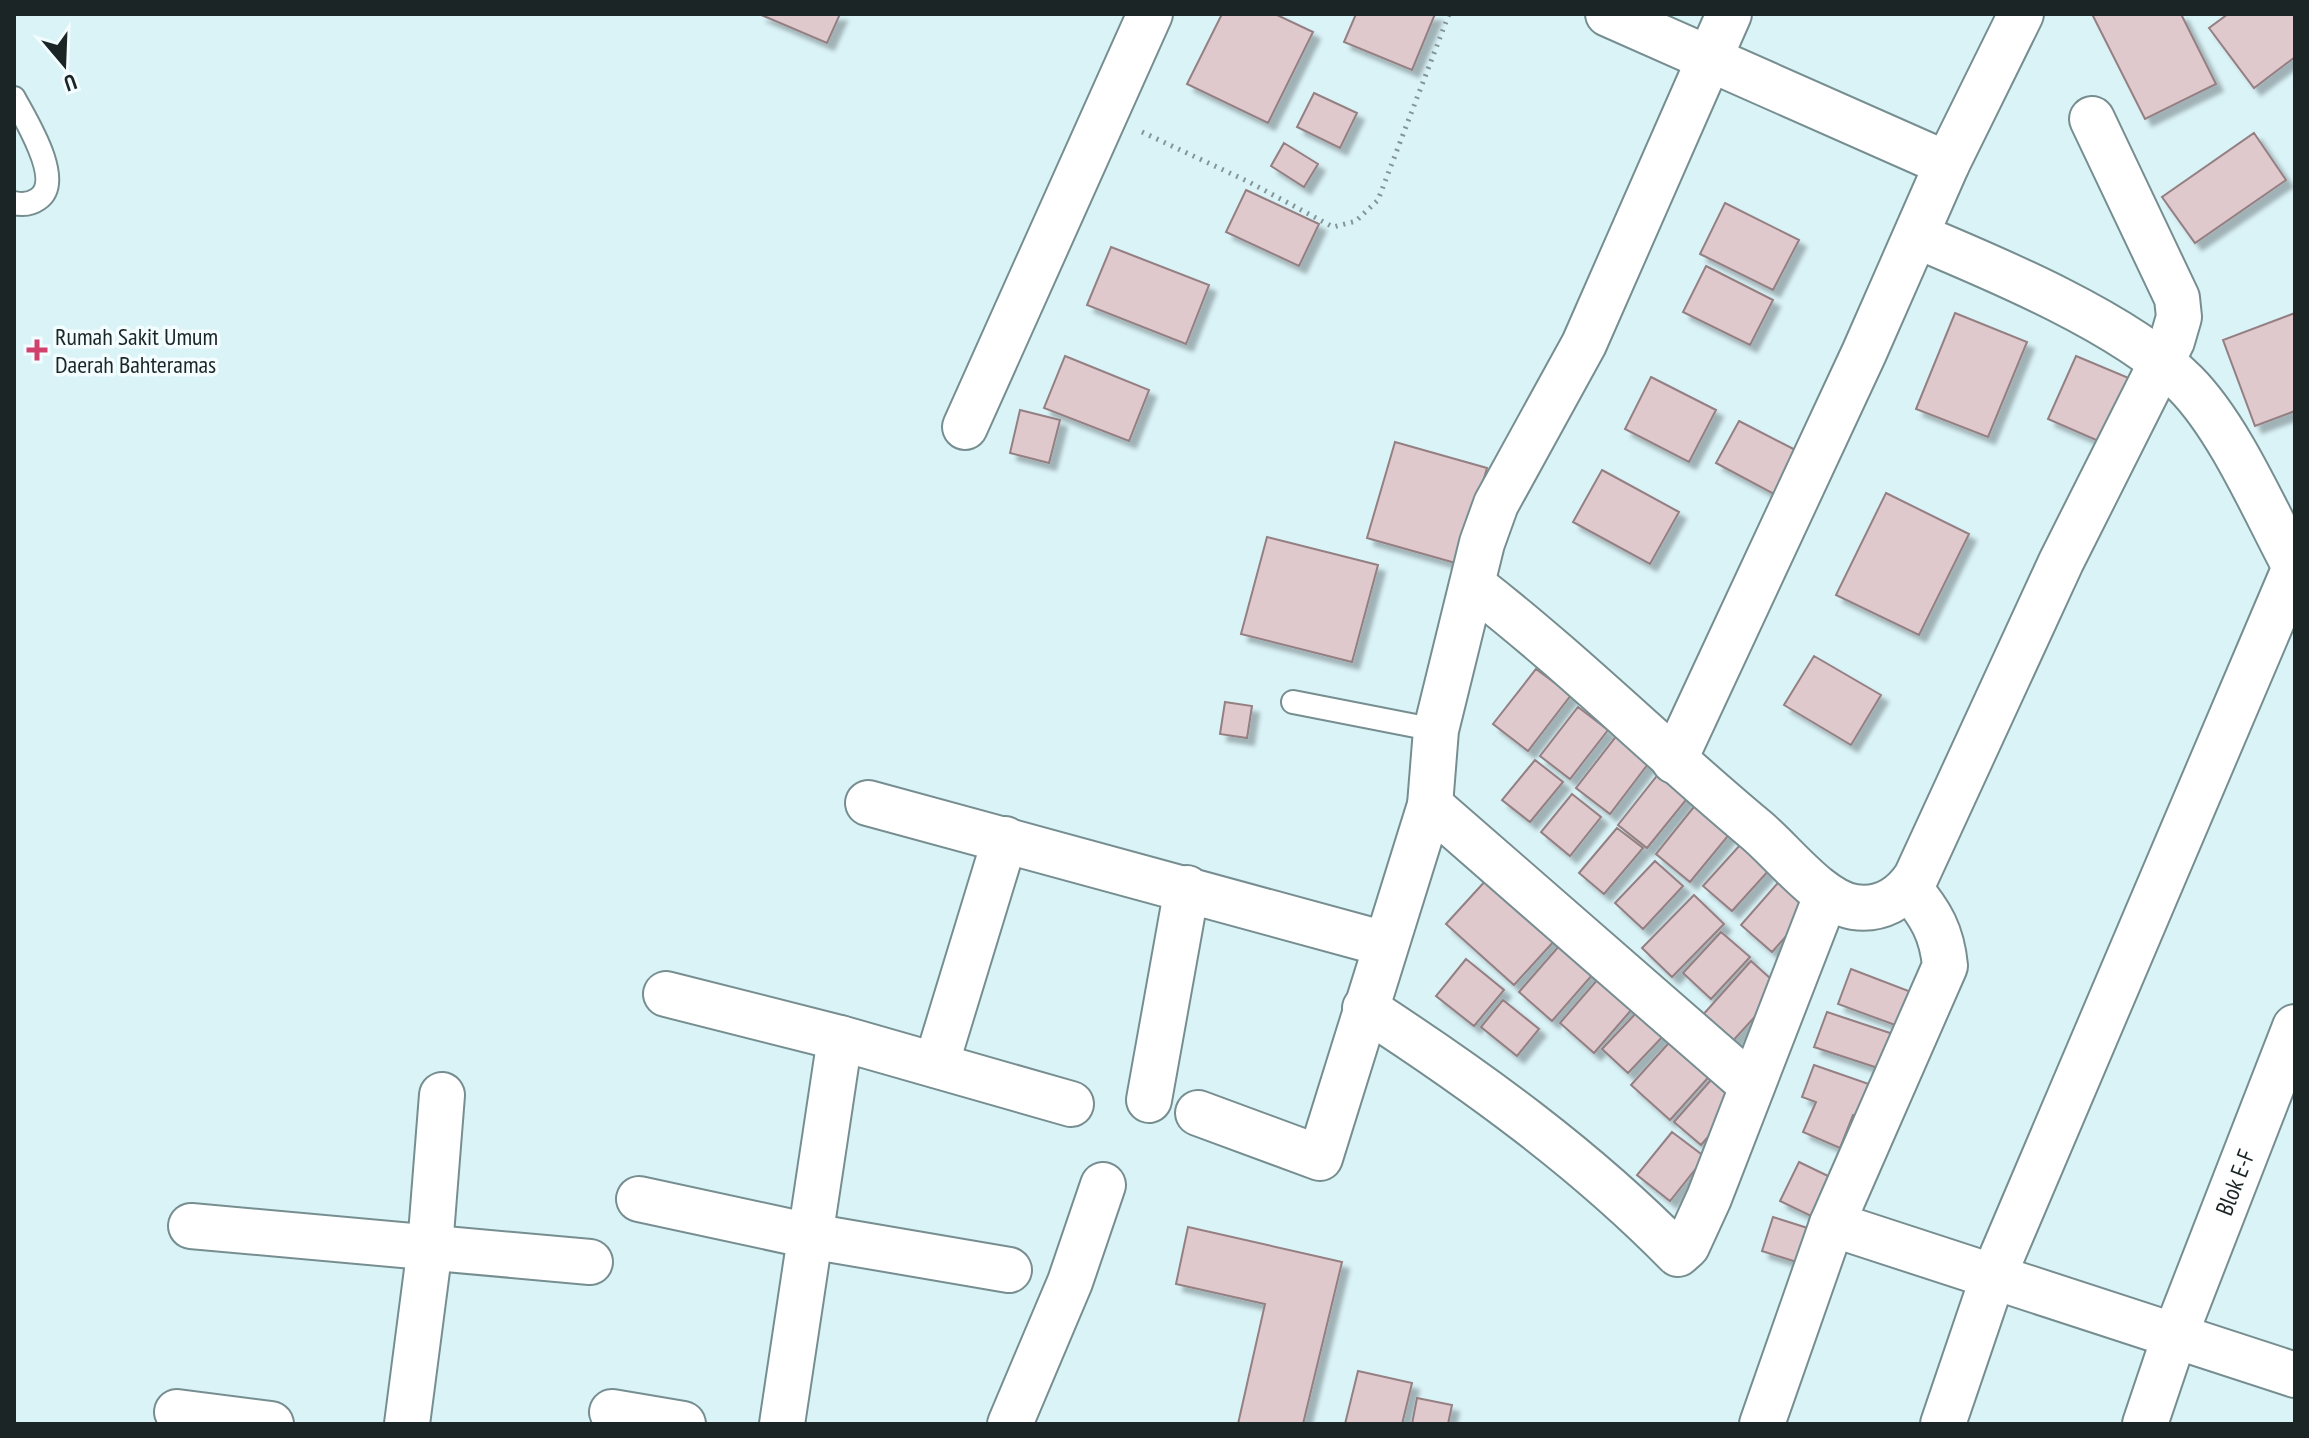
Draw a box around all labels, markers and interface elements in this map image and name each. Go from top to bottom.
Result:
north arrow [24,24,104,104]
text: U [61,68,80,98]
place label: Rumah Sakit Umum Daerah Bahteramas [55,321,218,380]
marker: Rumah Sakit Umum Daerah Bahteramas [26,339,48,361]
street label: Blok E-F [2208,1145,2261,1220]

